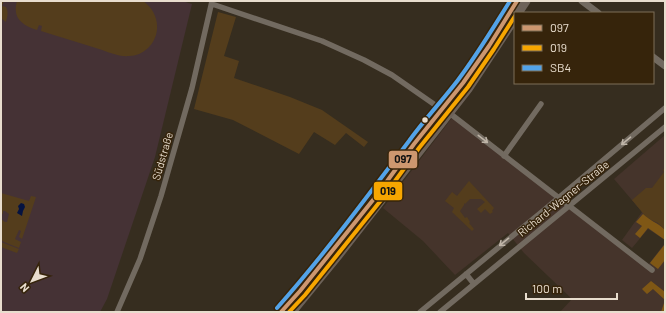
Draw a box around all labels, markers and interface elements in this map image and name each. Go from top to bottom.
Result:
legend [514,12,654,84]
text: 097 [550,20,569,34]
text: 019 [550,40,567,54]
text: SB4 [550,60,571,74]
unlabelled marker [420,115,430,125]
street label: Südstraße [149,130,175,181]
one-way arrow [477,135,488,144]
one-way arrow [621,137,632,146]
line badge: 097 [388,150,418,169]
text: 097 [394,152,412,165]
street label: Richard-Wagner-Straße [515,157,611,239]
line badge: 019 [373,181,403,201]
text: 019 [380,184,396,197]
one-way arrow [499,238,510,246]
north arrow [12,261,52,301]
scale bar [526,275,617,301]
text: N [17,281,31,295]
text: 100 m [532,281,562,295]

